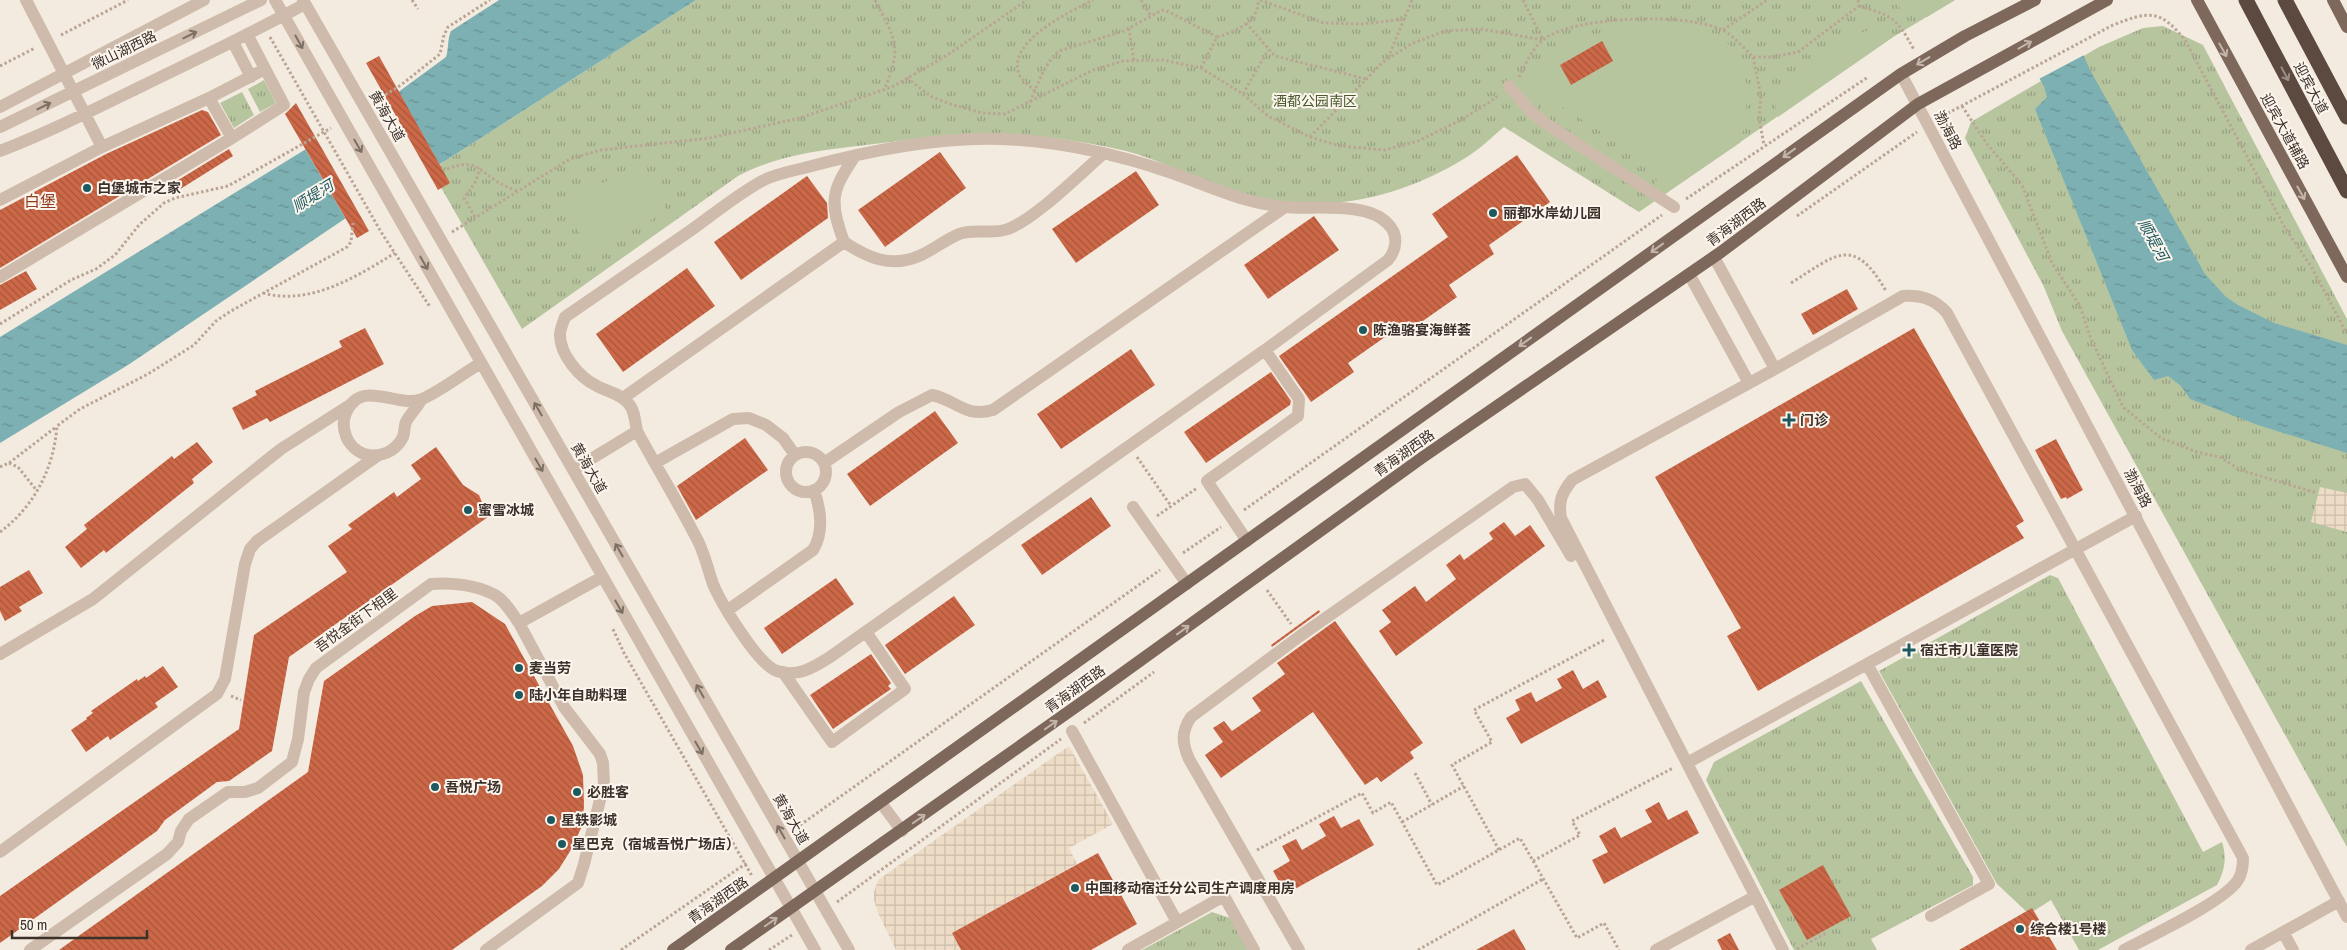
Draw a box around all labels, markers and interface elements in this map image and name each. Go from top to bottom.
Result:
street label: 微山湖西路 [89,27,159,73]
one-way arrow [182,30,197,39]
one-way arrow [295,35,305,49]
one-way arrow [2017,40,2032,49]
one-way arrow [2219,42,2228,57]
one-way arrow [1916,56,1930,66]
street label: 迎宾大道 [2290,59,2332,117]
one-way arrow [2281,66,2290,81]
street label: 黄海大道 [365,87,409,145]
street label: 迎宾大道辅路 [2257,90,2313,172]
park label: 酒都公园南区 [1273,92,1357,110]
one-way arrow [36,101,51,110]
street label: 渤海路 [1930,107,1966,153]
one-way arrow [353,138,363,153]
one-way arrow [1783,148,1796,159]
water label: 顺堤河 [288,173,340,216]
place label: 白堡城市之家 [97,179,181,197]
marker: 白堡城市之家 [81,182,93,194]
one-way arrow [2296,185,2306,200]
district label: 白堡 [24,190,56,212]
street label: 青海湖西路 [1703,194,1769,250]
place label: 丽都水岸幼儿园 [1503,204,1601,222]
marker: 丽都水岸幼儿园 [1487,207,1499,219]
water label: 顺堤河 [2133,215,2175,267]
one-way arrow [1650,243,1664,253]
one-way arrow [420,255,430,270]
place label: 陈渔骆宴海鲜荟 [1373,321,1471,339]
marker: 陈渔骆宴海鲜荟 [1357,324,1369,336]
one-way arrow [1518,337,1532,347]
one-way arrow [533,402,543,417]
place label: 门诊 [1800,411,1829,429]
marker: 门诊 [1782,413,1796,427]
street label: 青海湖西路 [1370,426,1438,480]
street label: 黄海大道 [567,439,611,497]
one-way arrow [534,458,544,473]
street label: 渤海路 [2120,465,2156,511]
place label: 蜜雪冰城 [478,501,534,519]
marker: 蜜雪冰城 [462,504,474,516]
one-way arrow [614,543,623,558]
street label: 吾悦金街下相里 [311,584,401,656]
one-way arrow [614,599,624,614]
one-way arrow [1176,625,1190,635]
place label: 宿迁市儿童医院 [1920,641,2018,659]
marker: 宿迁市儿童医院 [1902,643,1916,657]
place label: 麦当劳 [529,659,571,677]
street label: 青海湖西路 [1041,661,1109,717]
marker: 麦当劳 [513,662,525,674]
one-way arrow [695,684,704,699]
place label: 陆小年自助料理 [529,686,627,704]
marker: 陆小年自助料理 [513,689,525,701]
one-way arrow [1044,720,1058,730]
one-way arrow [695,740,704,755]
place label: 吾悦广场 [445,778,501,796]
marker: 吾悦广场 [429,781,441,793]
place label: 必胜客 [587,783,629,801]
marker: 必胜客 [571,786,583,798]
street label: 黄海大道 [769,790,813,848]
place label: 星轶影城 [561,811,617,829]
marker: 星轶影城 [545,814,557,826]
one-way arrow [911,814,925,824]
one-way arrow [776,824,786,839]
place label: 星巴克（宿城吾悦广场店） [572,835,740,853]
marker: 星巴克（宿城吾悦广场店） [556,838,568,850]
street label: 青海湖西路 [684,873,752,927]
place label: 中国移动宿迁分公司生产调度用房 [1085,879,1295,897]
marker: 中国移动宿迁分公司生产调度用房 [1069,882,1081,894]
scale bar [12,908,148,940]
text: 50 m [20,914,47,935]
one-way arrow [764,917,778,927]
place label: 综合楼1号楼 [2030,920,2106,938]
marker: 综合楼1号楼 [2014,923,2026,935]

